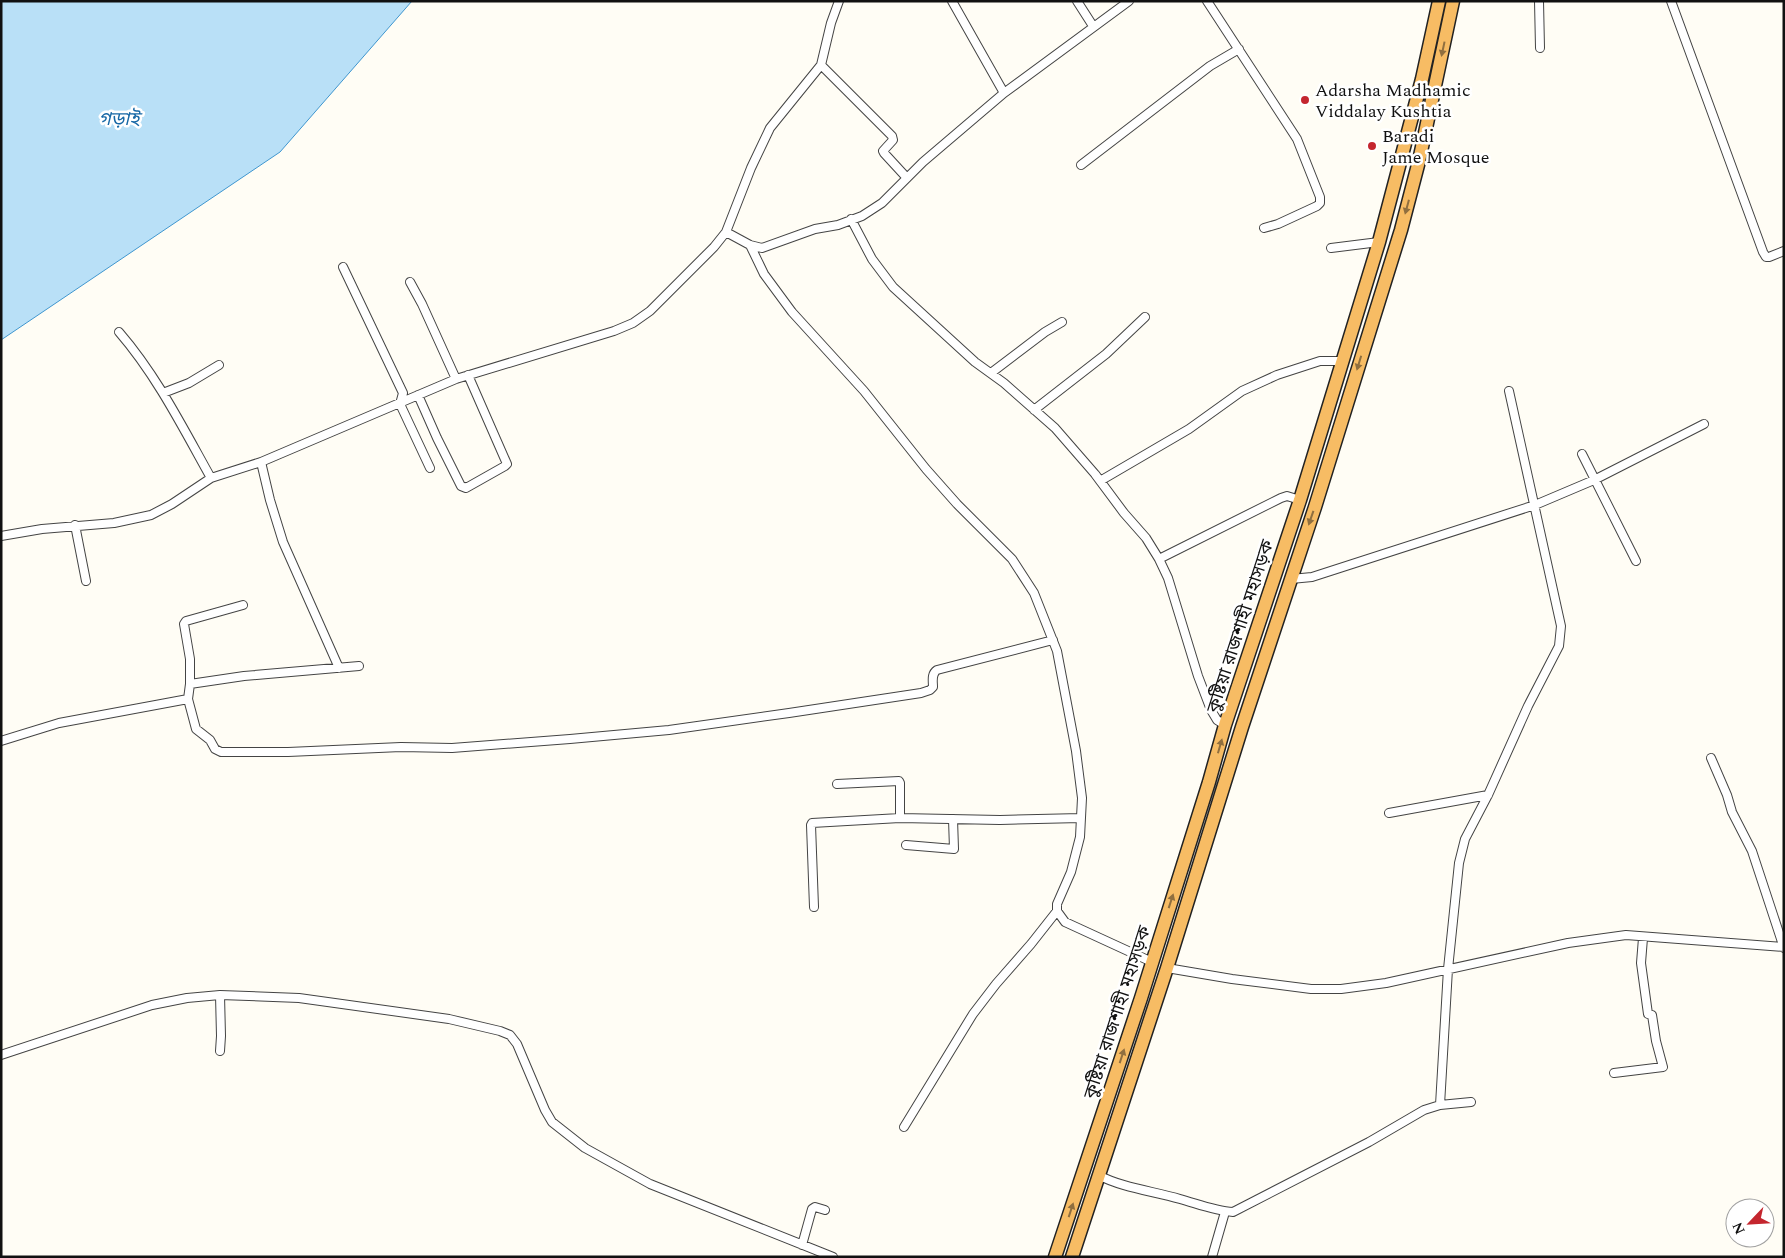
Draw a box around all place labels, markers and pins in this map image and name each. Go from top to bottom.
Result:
place label: Adarsha Madhamic Viddalay Kushtia [1315,77,1471,125]
marker: Adarsha Madhamic Viddalay Kushtia [1299,94,1311,106]
place label: Baradi Jame Mosque [1382,123,1490,171]
marker: Baradi Jame Mosque [1366,140,1378,152]

